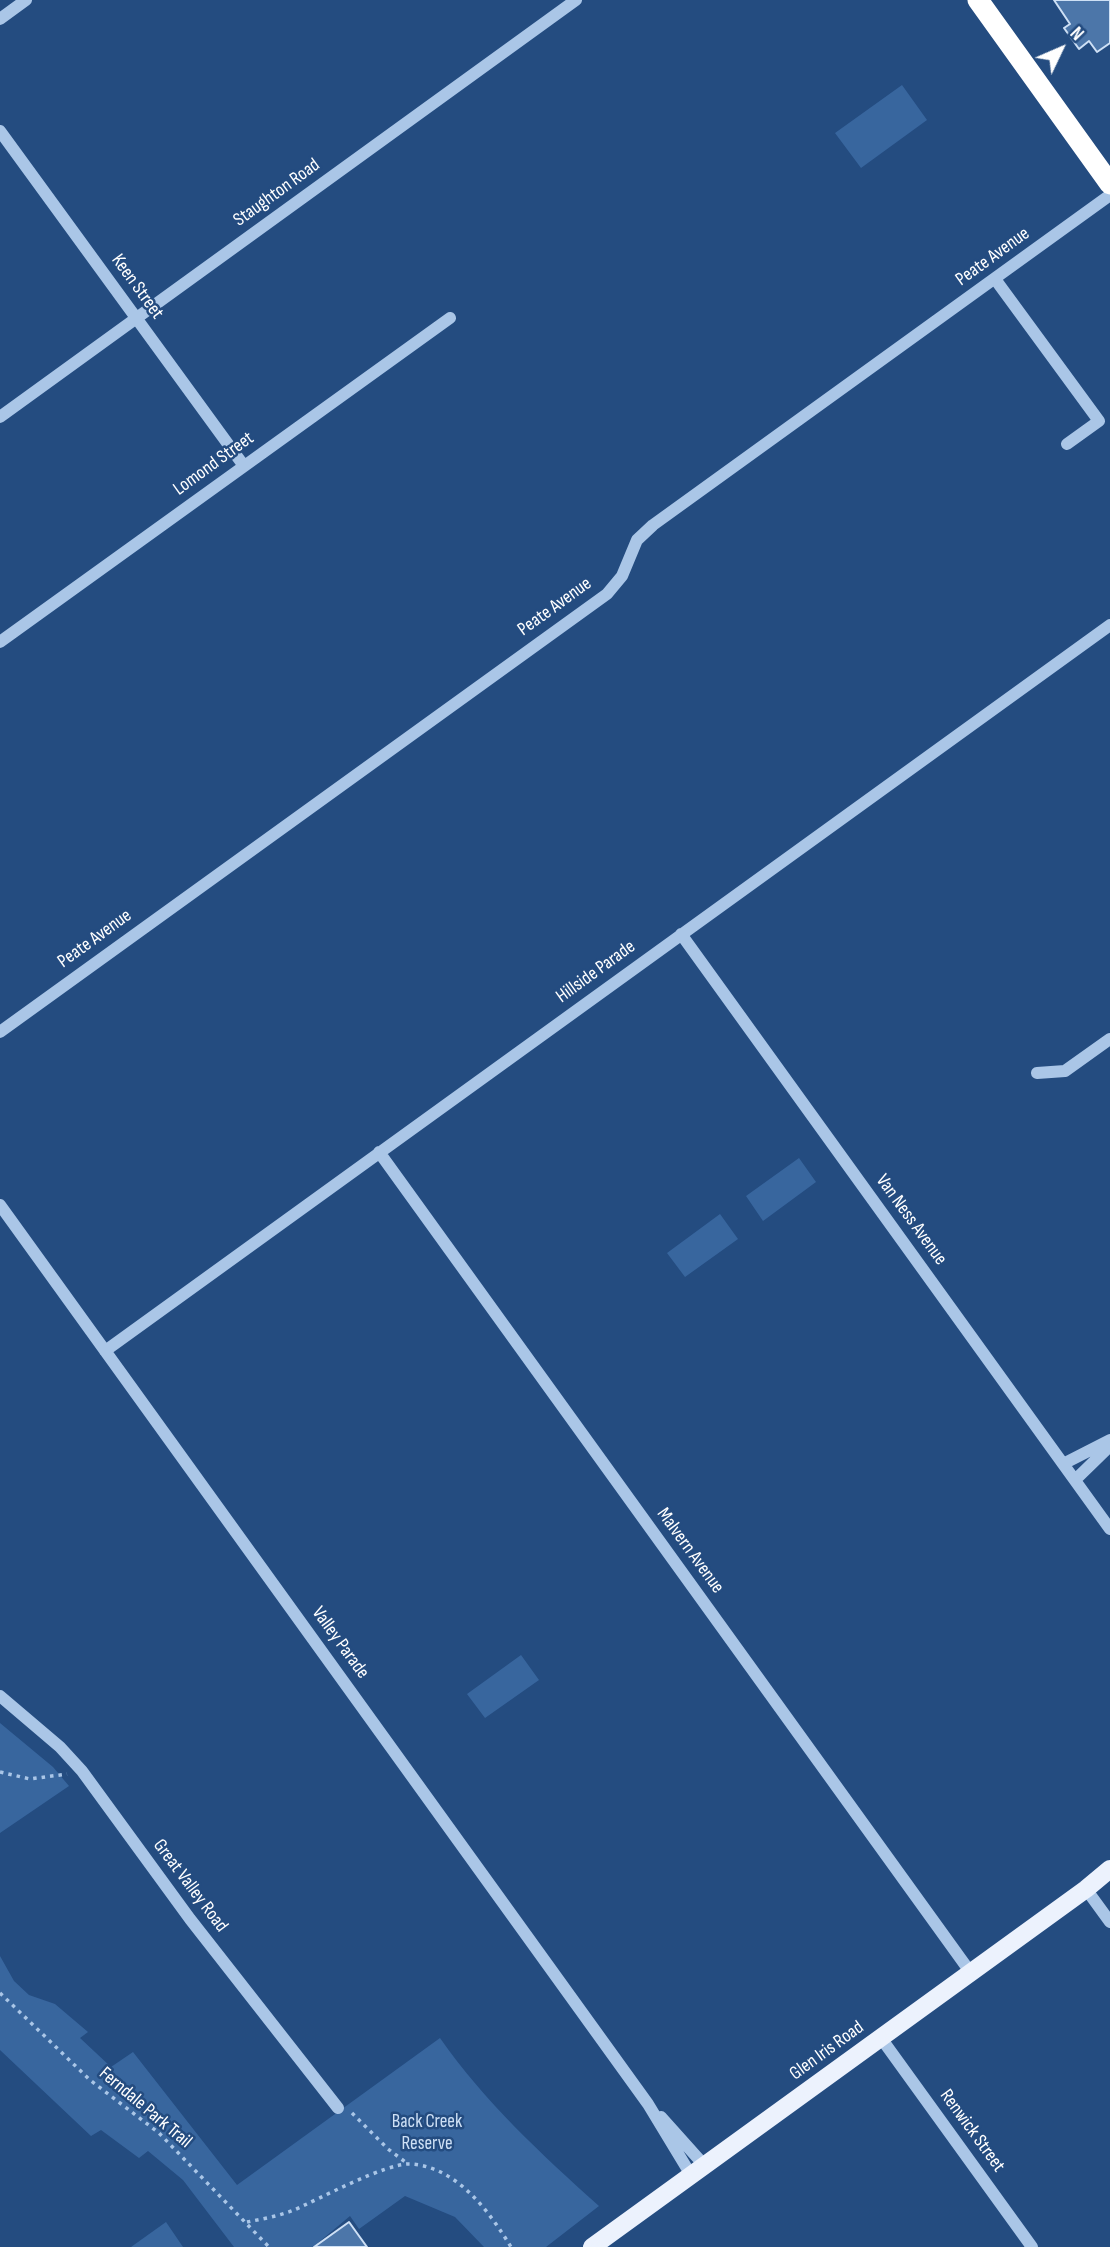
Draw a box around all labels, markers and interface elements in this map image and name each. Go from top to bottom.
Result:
north arrow [1026,14,1096,84]
text: N [1065,22,1088,46]
street label: Staughton Road [229,154,325,232]
street label: Peate Avenue [952,223,1034,291]
street label: Keen Street [106,250,168,324]
street label: Lomond Street [169,427,259,501]
street label: Peate Avenue [514,573,596,641]
street label: Peate Avenue [54,905,136,973]
street label: Hillside Parade [552,936,640,1008]
street label: Van Ness Avenue [870,1170,952,1270]
street label: Malvern Avenue [651,1504,729,1598]
street label: Valley Parade [306,1603,374,1683]
street label: Great Valley Road [148,1835,232,1937]
street label: Glen Iris Road [785,2016,869,2086]
street label: Ferndale Park Trail [94,2063,196,2153]
street label: Renwick Street [934,2085,1010,2177]
park label: Back Creek Reserve [392,2111,462,2155]

